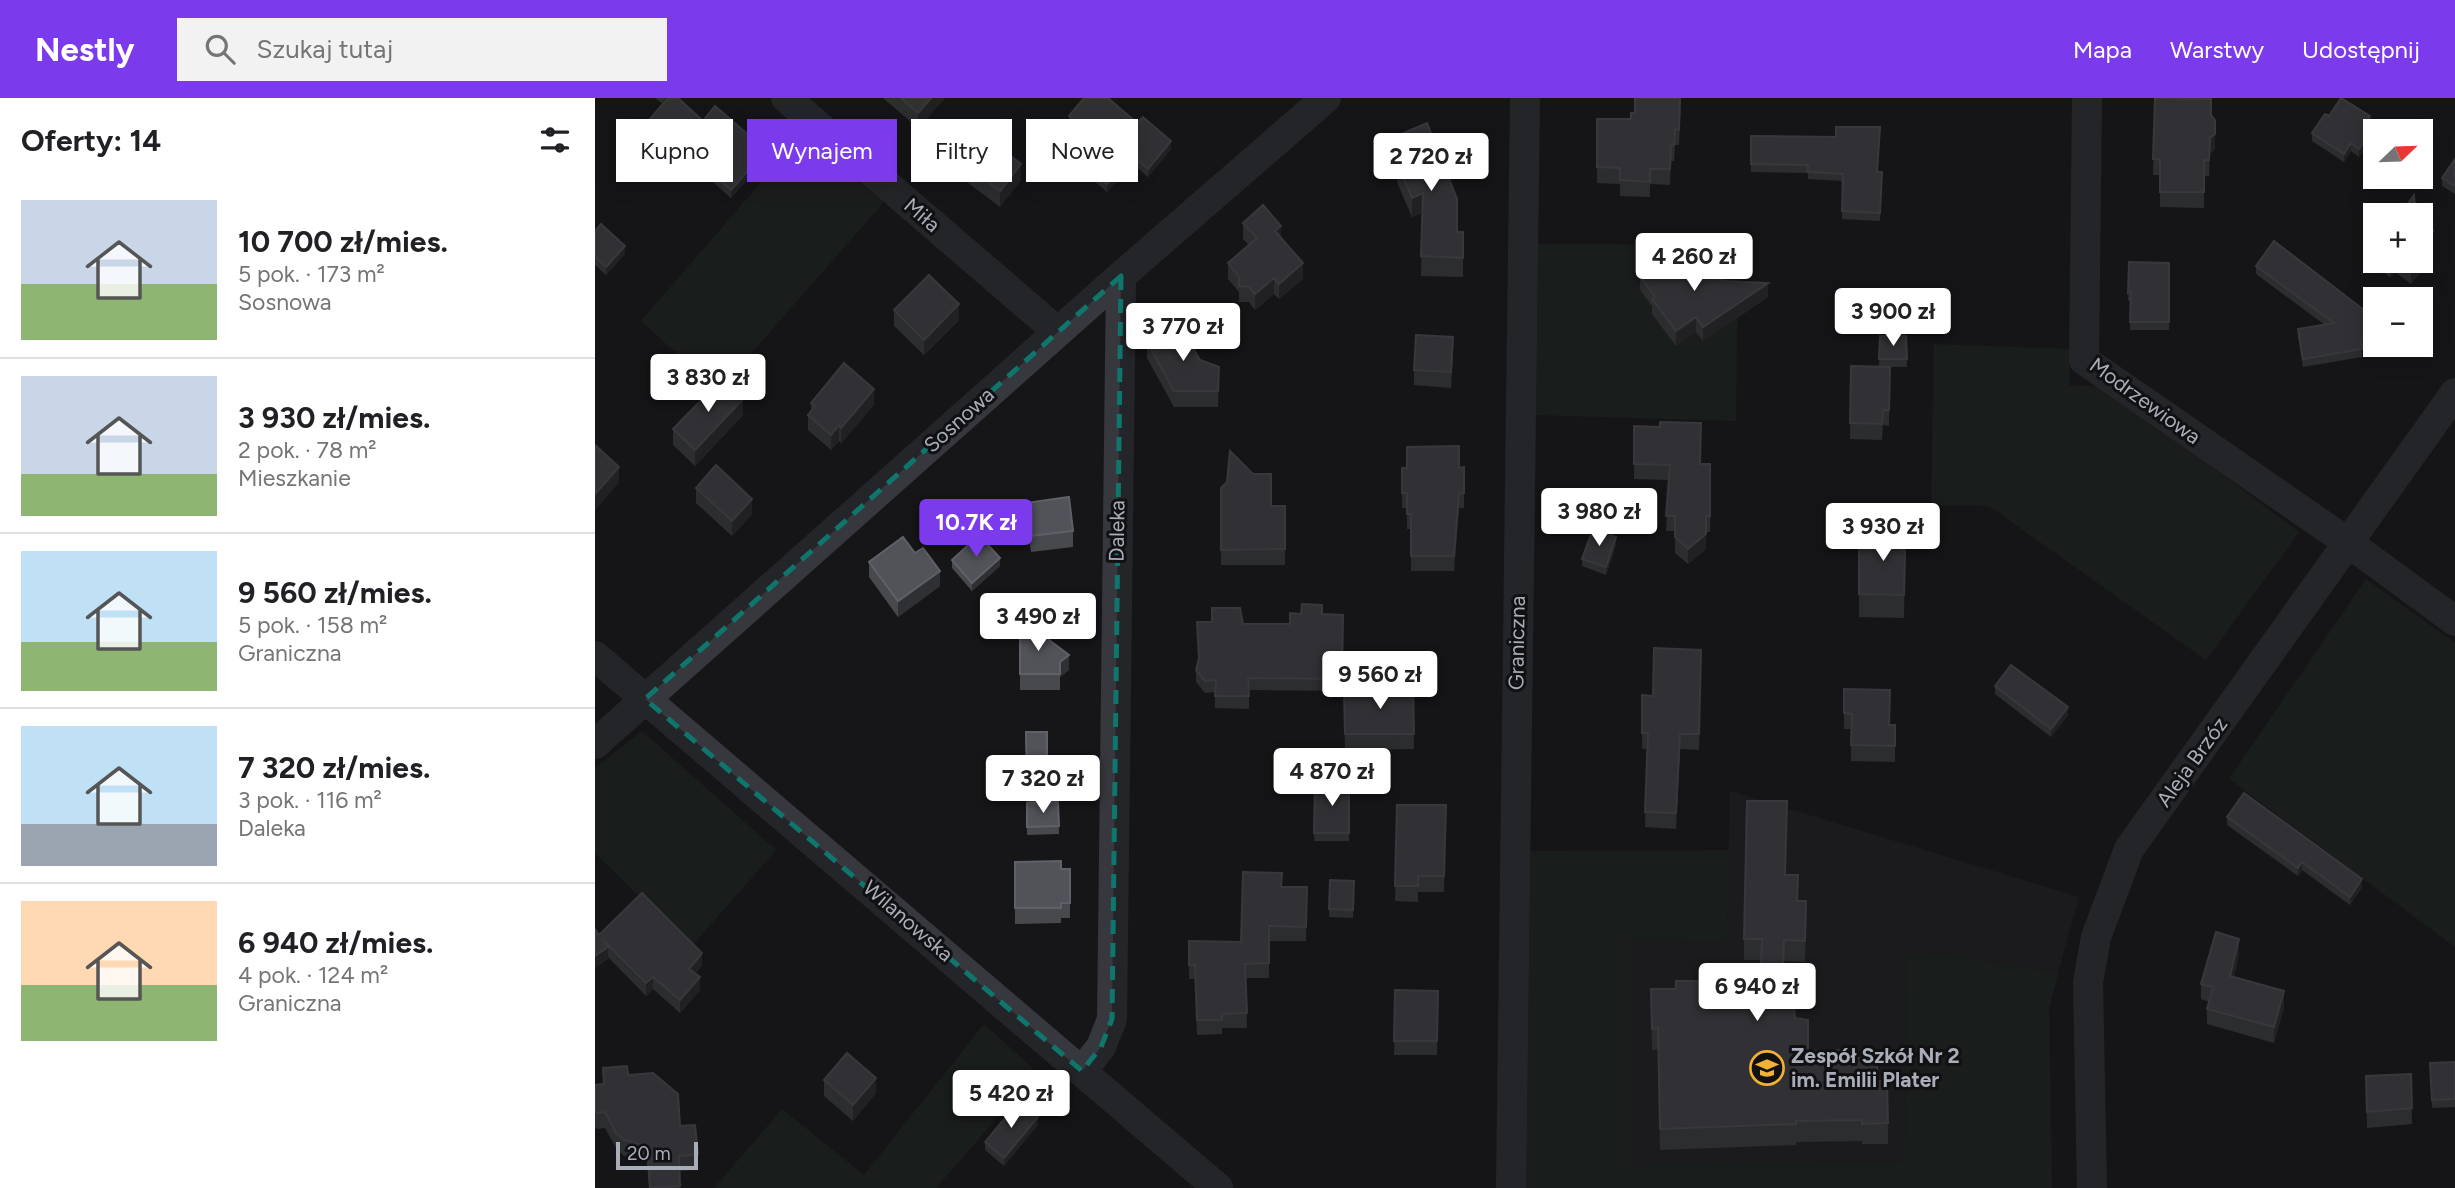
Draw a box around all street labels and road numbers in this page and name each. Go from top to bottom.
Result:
street label: Miła [899,192,945,237]
street label: Modrzewiowa [2085,352,2206,449]
street label: Sosnowa [919,382,999,457]
street label: Daleka [1103,500,1130,562]
street label: Graniczna [1503,596,1530,690]
street label: Aleja Brzóz [2151,712,2232,811]
street label: Wilanowska [858,875,958,966]

